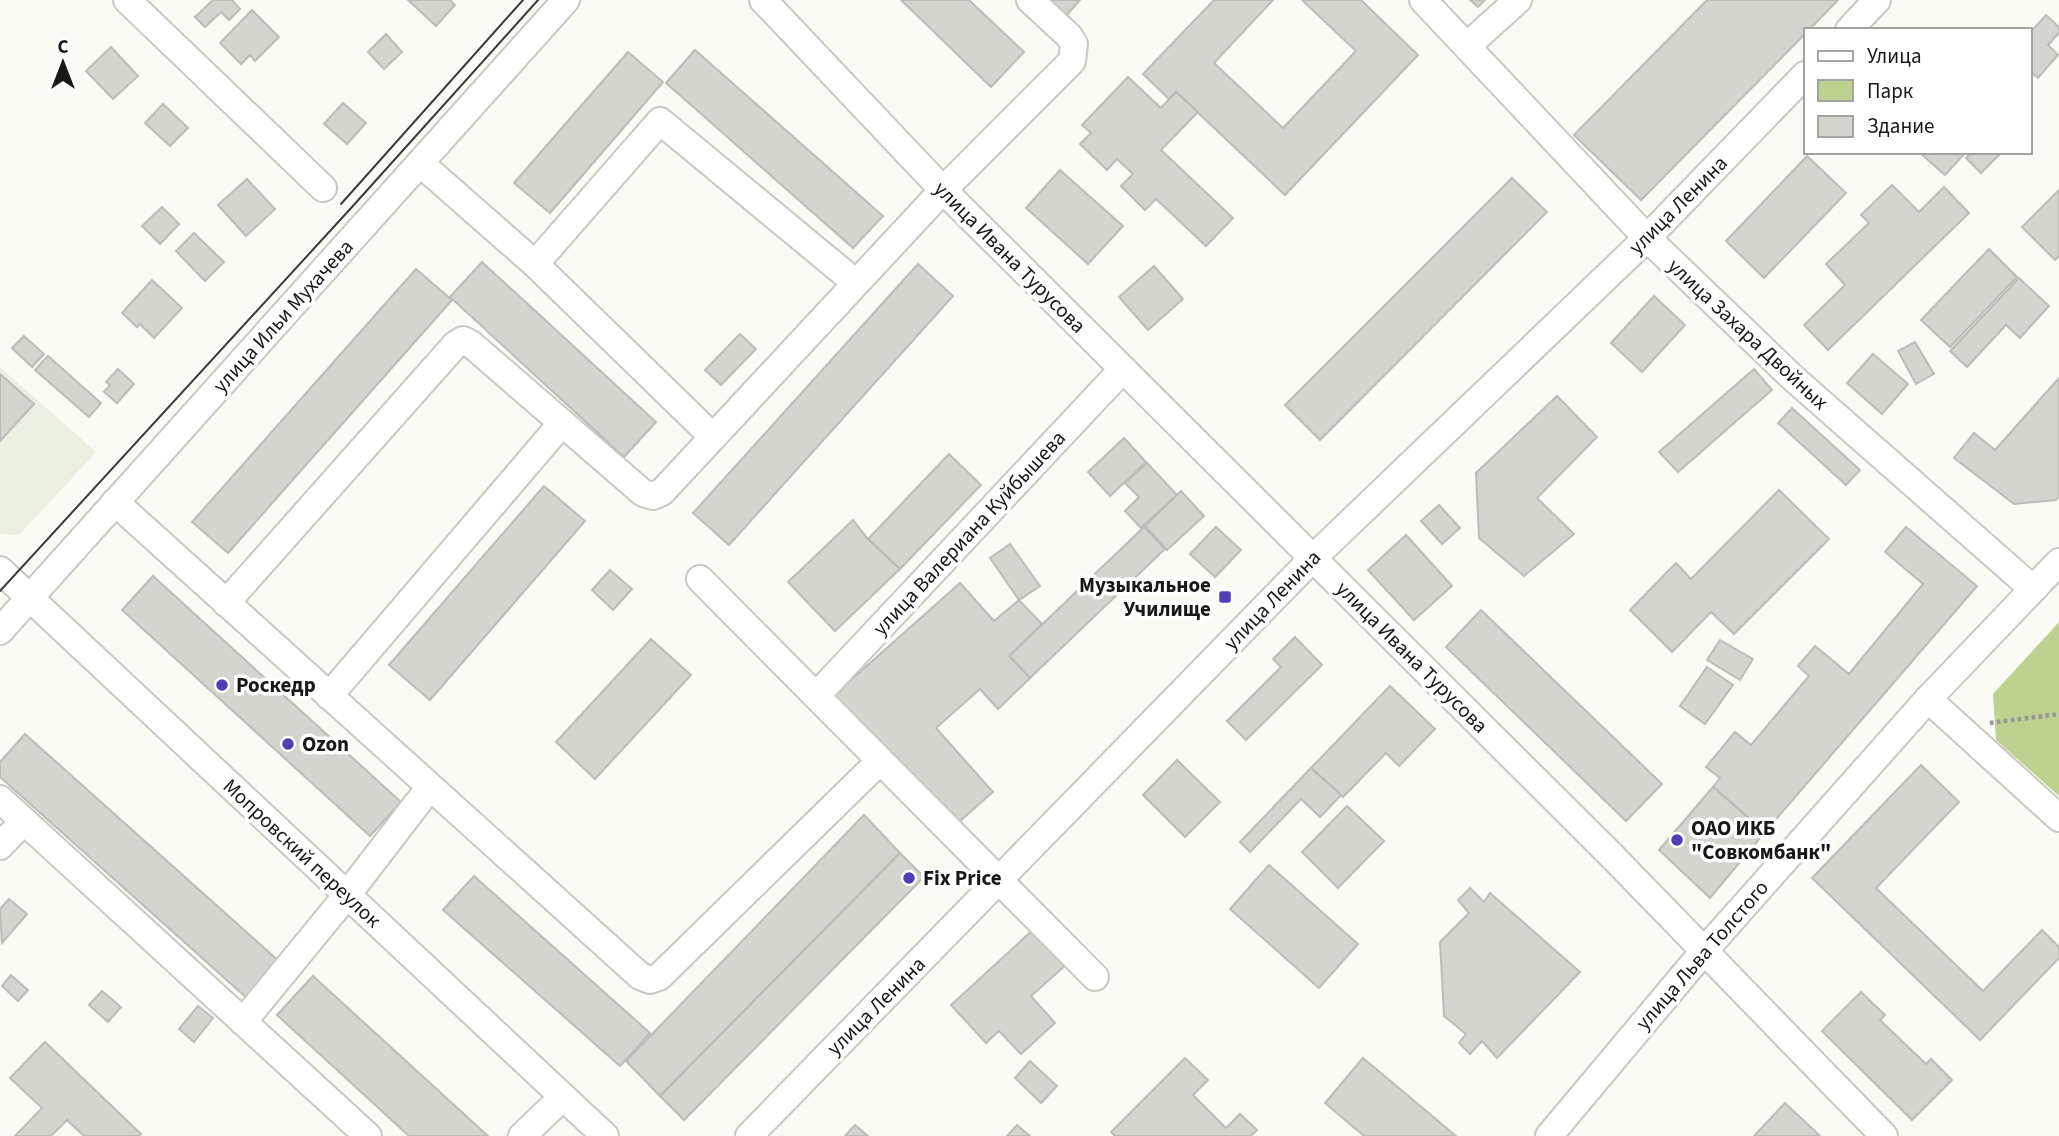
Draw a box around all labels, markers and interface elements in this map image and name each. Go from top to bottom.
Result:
north arrow [28,28,98,98]
legend [1804,28,2031,154]
text: С [57,34,69,61]
text: Улица [1867,41,1922,71]
text: Парк [1867,76,1914,106]
text: Здание [1867,111,1935,141]
street label: улица Ленина [1622,149,1734,261]
street label: улица Ивана Турусова [927,174,1093,340]
street label: улица Ильи Мухачева [206,233,360,399]
street label: улица Захара Двойных [1661,251,1836,417]
street label: улица Валериана Куйбышева [866,424,1072,642]
street label: улица Ленина [1216,543,1328,657]
place label: Музыкальное Училище [1079,570,1211,624]
street label: улица Ивана Турусова [1329,574,1495,740]
marker: Музыкальное Училище [1217,589,1233,605]
place label: Роскедр [236,670,316,700]
marker: Роскедр [214,677,230,693]
place label: Ozon [302,729,349,759]
marker: Ozon [280,736,296,752]
street label: Мопровский переулок [216,772,388,935]
place label: ОАО ИКБ "Совкомбанк" [1691,813,1831,867]
marker: ОАО ИКБ "Совкомбанк" [1669,832,1685,848]
place label: Fix Price [923,863,1002,893]
marker: Fix Price [901,870,917,886]
street label: улица Льва Толстого [1628,874,1776,1036]
street label: улица Ленина [820,950,932,1062]

